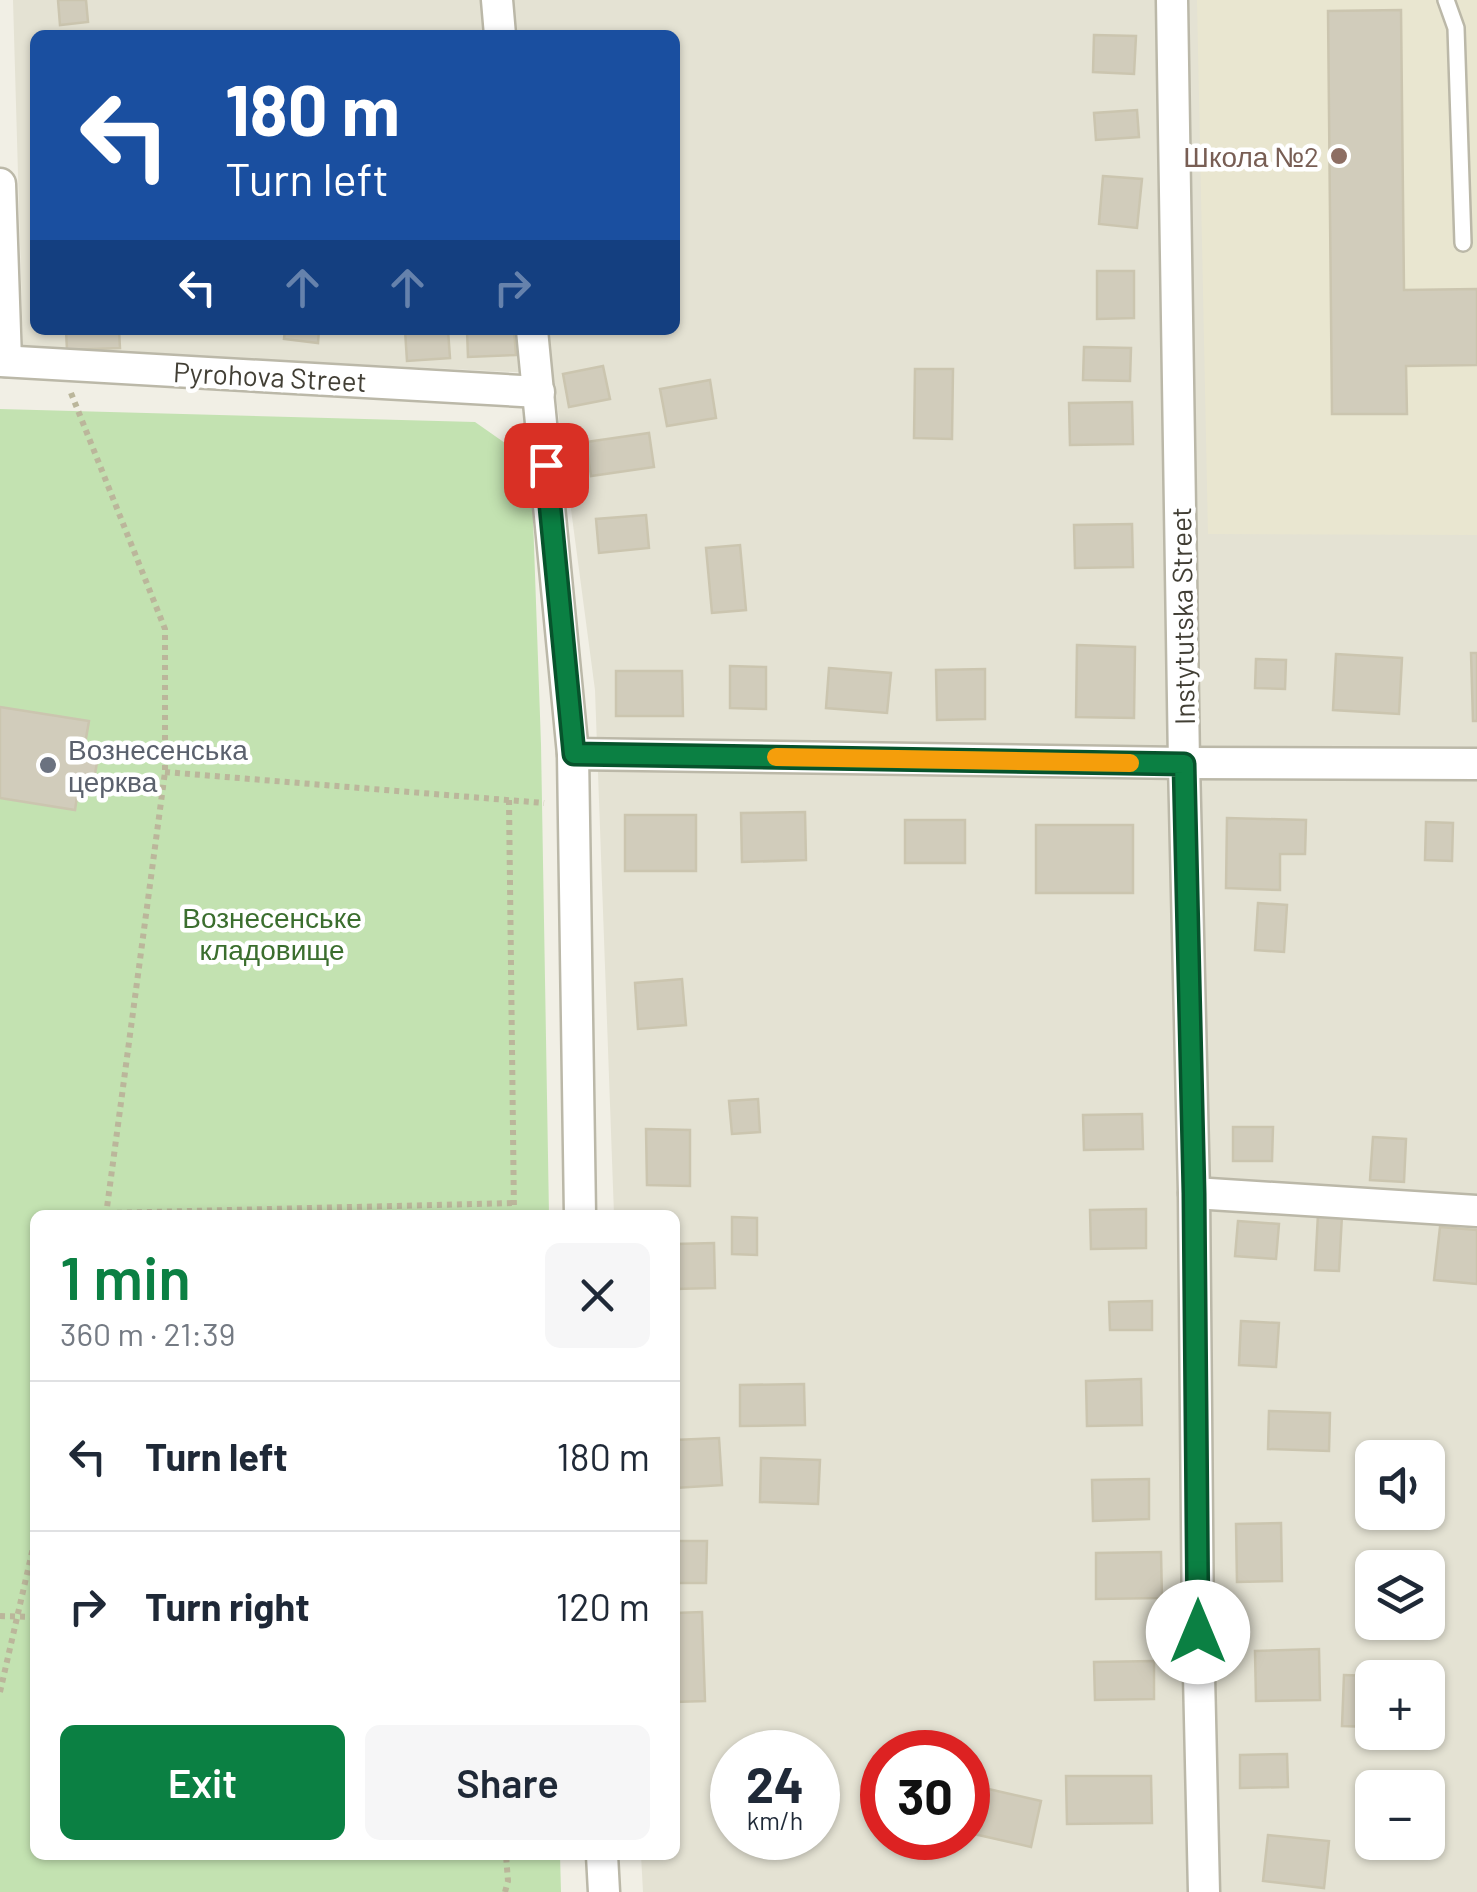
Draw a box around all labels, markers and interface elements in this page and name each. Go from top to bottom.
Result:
text: 180 m [225,66,400,150]
icon: left [60,70,190,200]
place label: Школа №2 [1183,139,1319,173]
marker: Школа №2 [1328,145,1350,167]
text: Turn left [225,151,389,205]
icon: left [170,260,225,315]
icon: ahead [275,260,330,315]
icon: ahead [380,260,435,315]
icon: right [485,260,540,315]
street label: Pyrohova Street [172,354,368,398]
pin [504,423,589,508]
icon: arrive [519,438,574,493]
street label: Instytutska Street [1163,507,1201,725]
place label: Вознесенська церква [68,732,248,798]
marker: Вознесенська церква [37,754,59,776]
park label: Вознесенське кладовище [182,900,362,966]
text: 1 min [60,1240,191,1312]
button: close [545,1243,650,1348]
text: 360 m · 21:39 [60,1314,235,1352]
icon: left [60,1429,115,1484]
text: Turn left [145,1433,288,1479]
text: 180 m [556,1433,650,1479]
map controls [1355,1440,1445,1860]
button: sound [1355,1440,1445,1530]
button: layers [1355,1550,1445,1640]
icon: right [60,1579,115,1634]
position arrow [1146,1580,1250,1684]
text: Turn right [145,1583,310,1629]
text: 120 m [556,1583,650,1629]
button: + [1355,1660,1445,1750]
button: Exit [60,1725,345,1840]
button: Share [365,1725,650,1840]
speed limit sign: 30 [860,1730,990,1860]
text: 24 [746,1753,804,1813]
button: − [1355,1770,1445,1860]
text: km/h [747,1805,803,1835]

